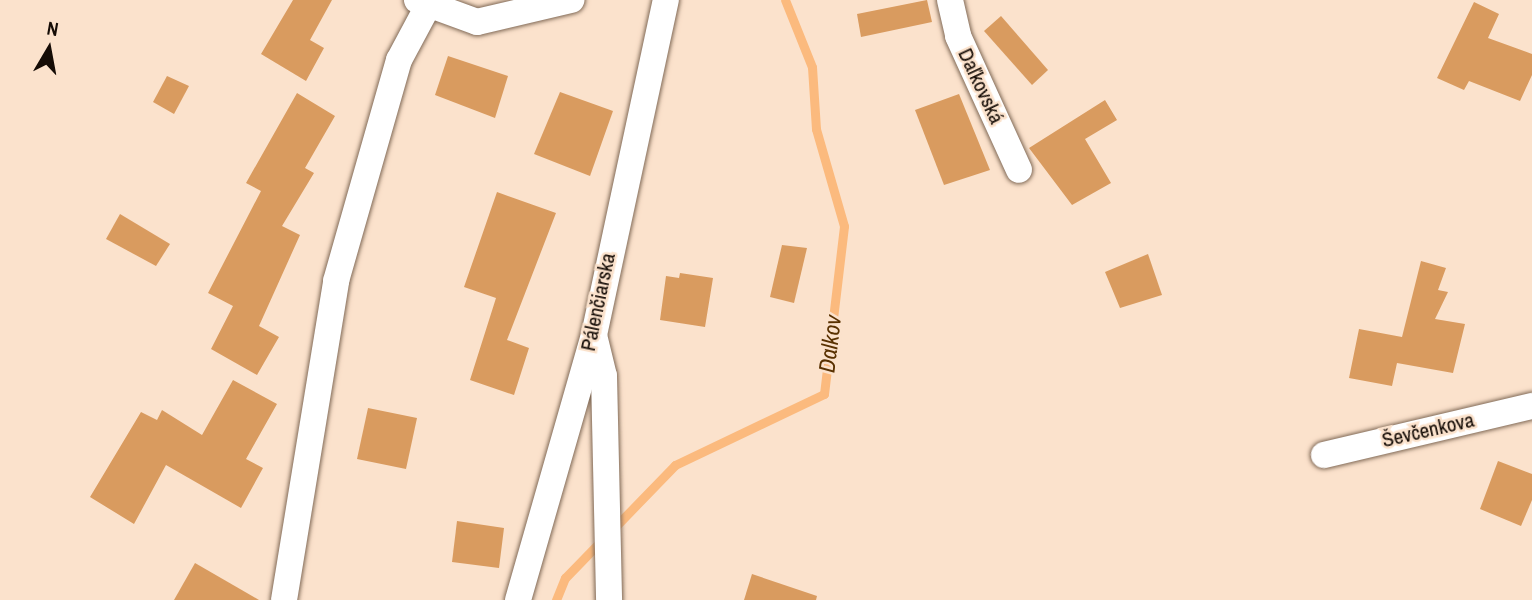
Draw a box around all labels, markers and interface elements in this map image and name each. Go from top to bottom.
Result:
north arrow [14,14,84,84]
text: N [45,15,60,42]
street label: Daľkovská [953,44,1009,128]
street label: Pálenčiarska [575,251,621,353]
water label: Dalkov [813,314,847,374]
street label: Ševčenkova [1379,407,1477,453]

